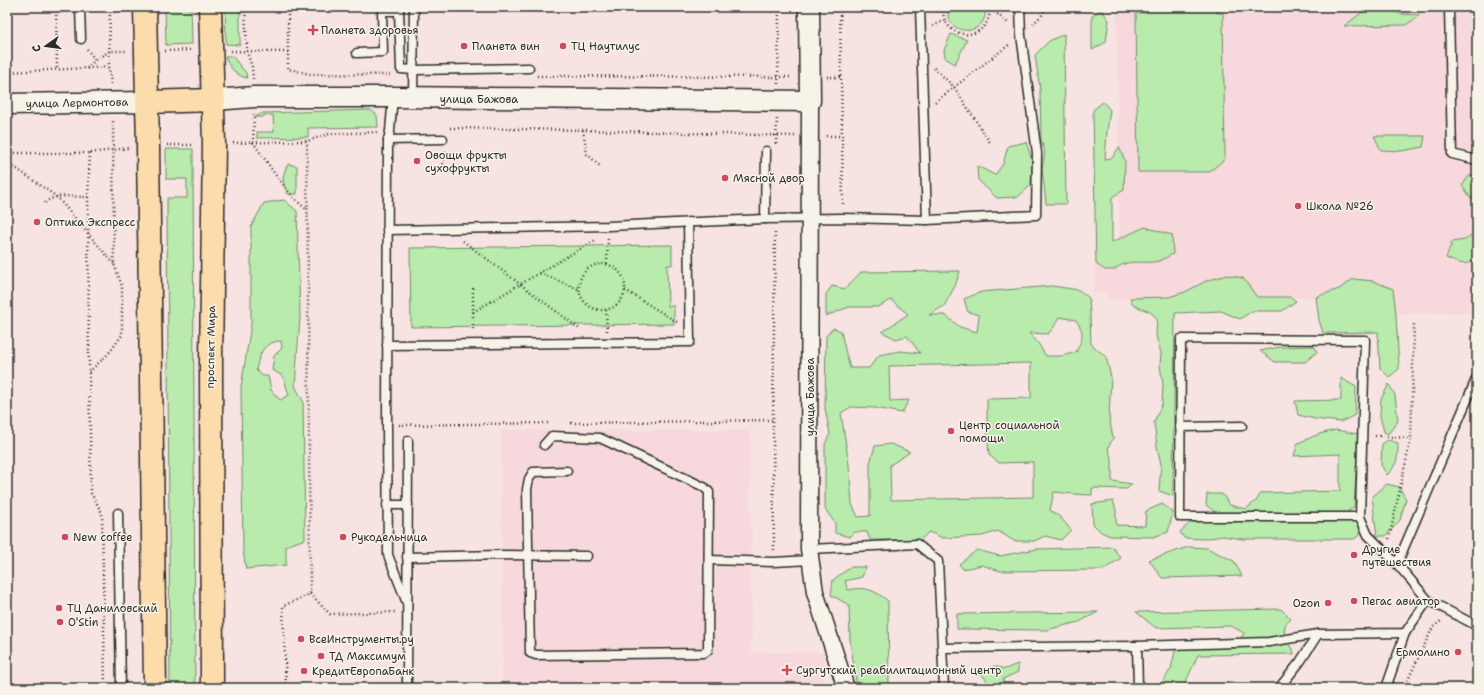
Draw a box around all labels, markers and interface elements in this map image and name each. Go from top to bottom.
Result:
place label: Планета здоровья [321,23,418,38]
marker: Планета здоровья [308,25,318,35]
north arrow [26,26,66,66]
place label: Планета вин [472,39,540,54]
place label: ТЦ Наутилус [571,39,640,54]
marker: Планета вин [459,41,469,51]
marker: ТЦ Наутилус [558,41,568,51]
text: С [29,43,45,53]
street label: улица Бажова [440,92,518,107]
street label: улица Лермонтова [26,95,129,111]
place label: Овощи фрукты сухофрукты [425,148,507,176]
marker: Овощи фрукты сухофрукты [412,156,422,166]
place label: Мясной двор [733,171,805,186]
marker: Мясной двор [720,173,730,183]
place label: Школа №26 [1306,199,1374,214]
marker: Школа №26 [1293,201,1303,211]
place label: Оптика Экспресс [45,215,136,230]
marker: Оптика Экспресс [32,217,42,227]
street label: проспект Мира [203,305,219,389]
street label: улица Бажова [803,358,818,436]
place label: Центр социальной помощи [959,418,1060,446]
marker: Центр социальной помощи [946,426,956,436]
place label: New coffee [73,530,133,545]
place label: Рукодельница [351,530,427,545]
marker: New coffee [60,532,70,542]
marker: Рукодельница [338,532,348,542]
place label: Другие путешествия [1362,542,1431,570]
marker: Другие путешествия [1349,550,1359,560]
place label: Пегас авиатор [1362,594,1440,609]
place label: Ozon [1293,596,1320,611]
marker: Пегас авиатор [1349,596,1359,606]
marker: Ozon [1323,598,1333,608]
place label: ТЦ Даниловский [67,601,158,616]
marker: ТЦ Даниловский [54,603,64,613]
place label: O'Stin [68,615,99,630]
marker: O'Stin [55,617,65,627]
place label: ВсеИнструменты.ру [309,632,414,647]
marker: ВсеИнструменты.ру [296,634,306,644]
place label: Ермолино [1396,645,1450,660]
marker: Ермолино [1453,647,1463,657]
place label: ТД Максимум [329,649,406,664]
marker: ТД Максимум [316,651,326,661]
place label: Сургутский реабилитационный центр [796,663,1001,678]
place label: КредитЕвропаБанк [312,664,414,679]
marker: Сургутский реабилитационный центр [781,664,793,676]
marker: КредитЕвропаБанк [299,666,309,676]

